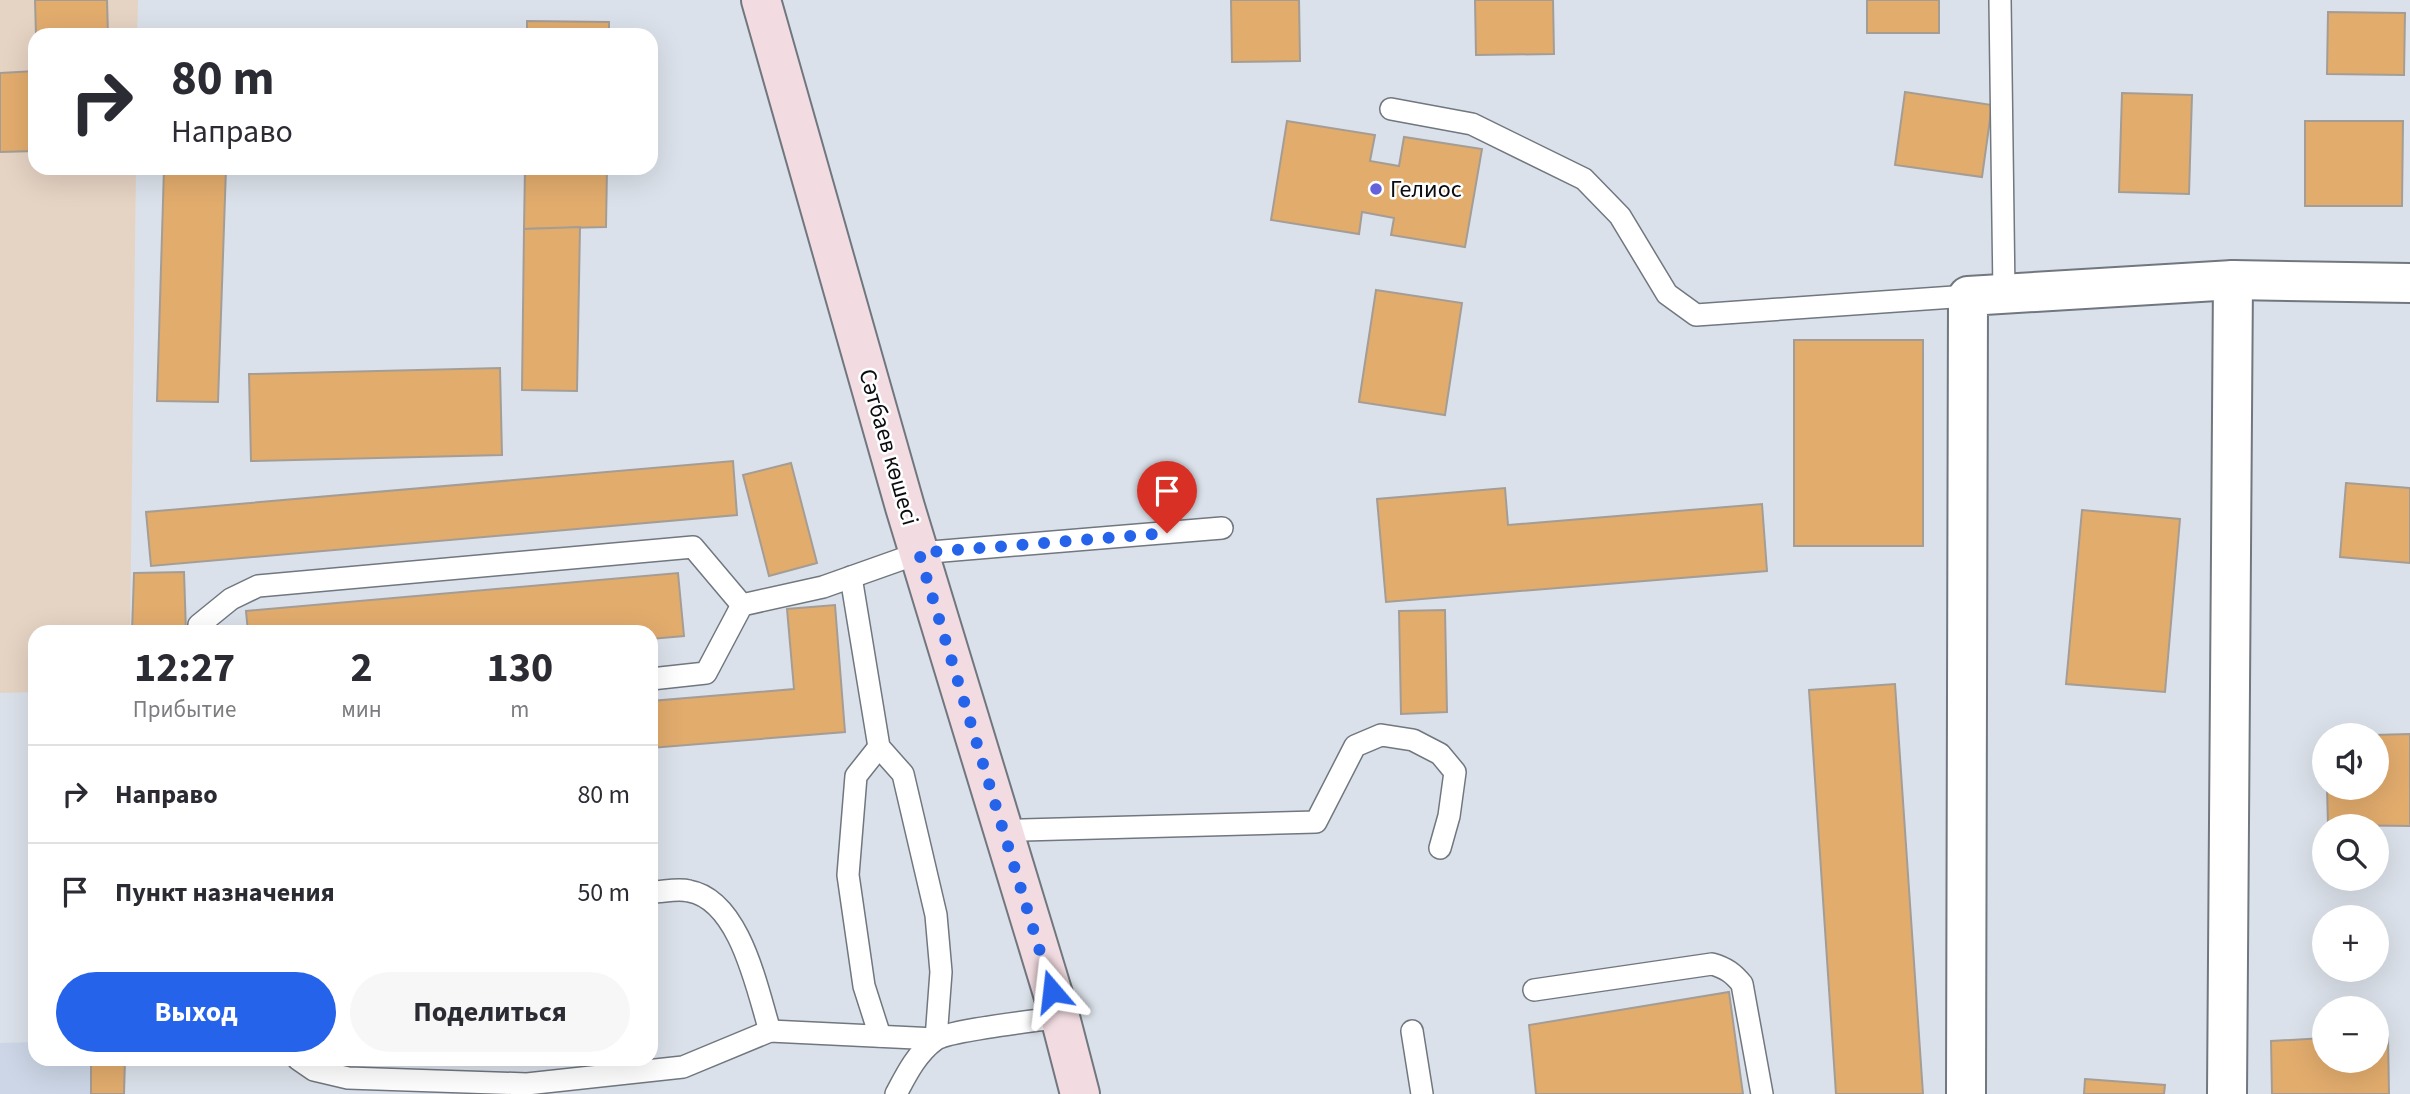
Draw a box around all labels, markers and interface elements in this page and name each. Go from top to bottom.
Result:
text: 80 m [171,44,275,114]
icon: right [56,56,147,147]
text: Направо [171,109,293,155]
place label: Гелиос [1390,172,1462,207]
marker: Гелиос [1368,181,1384,197]
street label: Сәтбаев көшесі [849,365,928,529]
pin [1137,461,1197,533]
icon: arrive [1148,472,1186,510]
text: 12:27 [134,638,235,698]
text: 2 [350,638,373,698]
text: 130 [487,638,553,698]
text: Прибытие [133,693,236,726]
text: мин [341,693,382,726]
text: m [510,693,529,726]
map controls [2312,723,2389,1073]
button: sound [2312,723,2389,800]
icon: right [56,775,94,813]
text: Направо [115,776,218,813]
text: 80 m [577,776,630,813]
button: search [2312,814,2389,891]
icon: arrive [56,873,94,911]
text: Пункт назначения [115,874,335,911]
text: 50 m [577,874,630,911]
button: + [2312,905,2389,982]
position arrow [1015,954,1089,1028]
button: Выход [56,972,336,1052]
button: Поделиться [350,972,630,1052]
button: − [2312,996,2389,1073]

